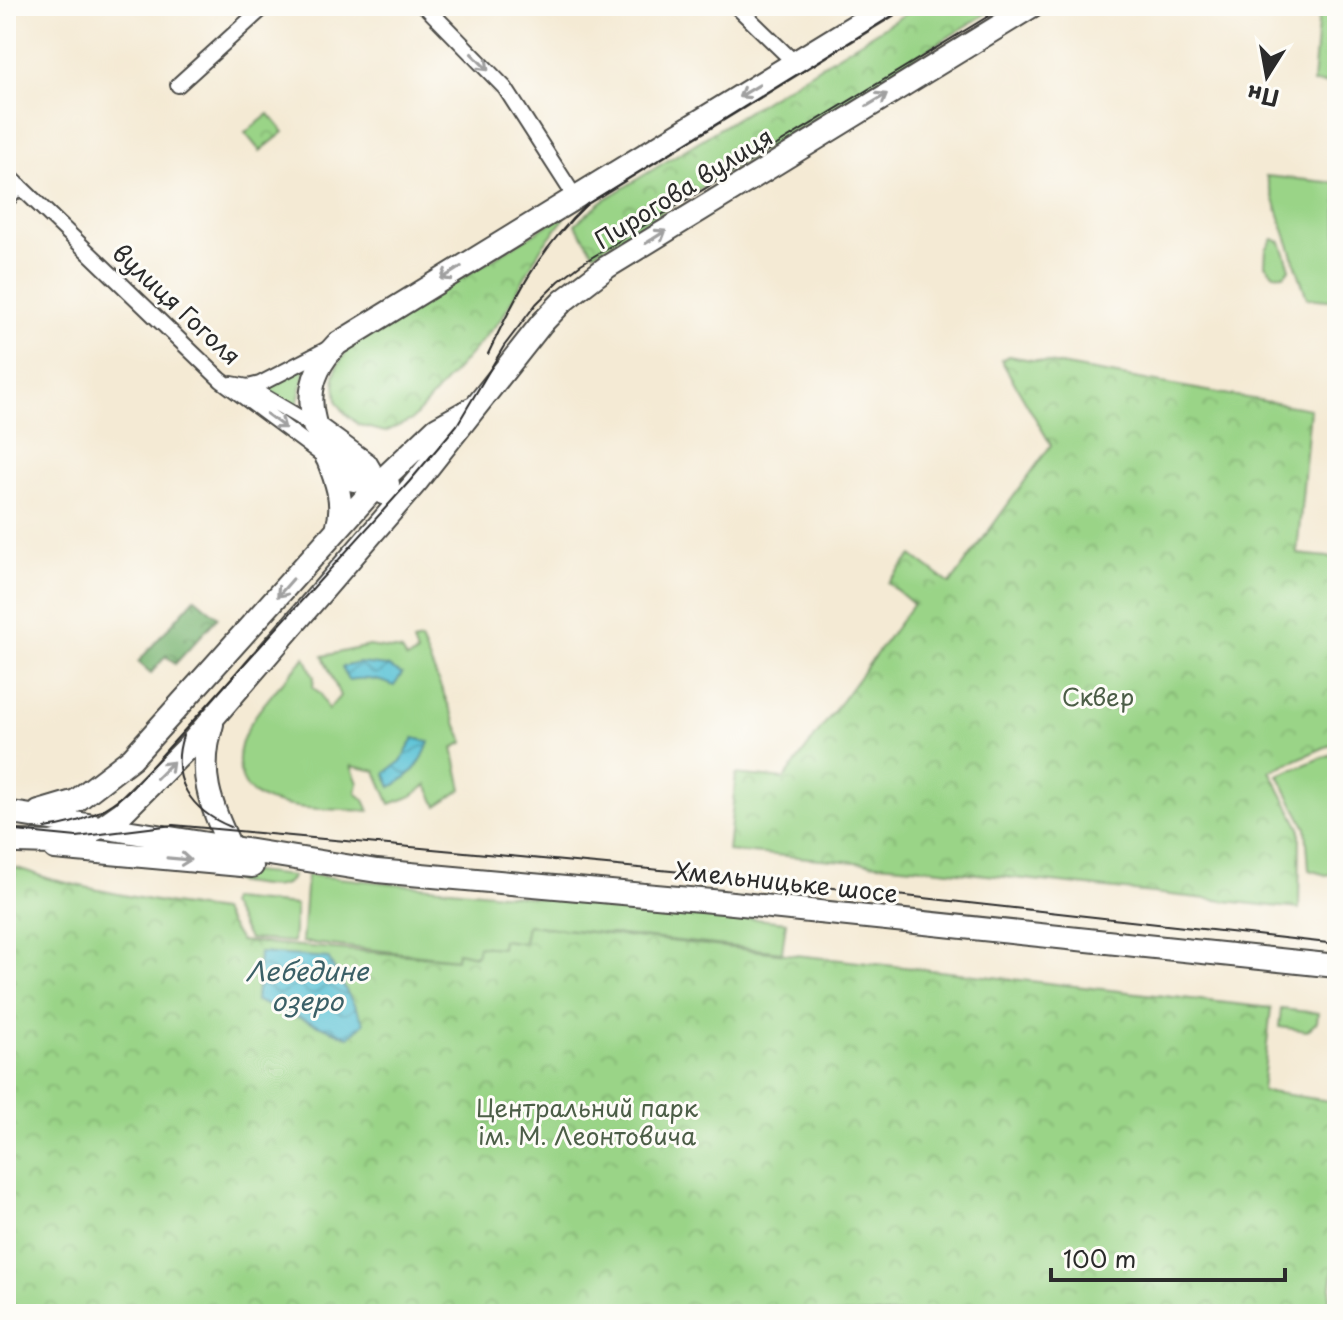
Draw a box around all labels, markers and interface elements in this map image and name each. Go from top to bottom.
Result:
north arrow [1227,36,1307,116]
one-way arrow [470,52,489,72]
text: Пн [1244,78,1282,116]
one-way arrow [738,84,761,100]
one-way arrow [865,92,888,108]
street label: Пирогова вулиця [587,118,779,257]
one-way arrow [644,229,667,245]
street label: вулиця Гоголя [105,234,250,373]
one-way arrow [440,265,463,281]
one-way arrow [265,412,286,429]
one-way arrow [277,577,295,597]
park label: Сквер [1062,678,1134,714]
one-way arrow [155,760,175,779]
street label: Хмельницьке шосе [673,851,900,911]
one-way arrow [165,852,192,867]
water label: Лебедине озеро [246,951,370,1020]
park label: Центральний парк ім. М. Леонтовича [476,1089,699,1153]
scale bar [1051,1232,1285,1282]
text: 100 m [1063,1240,1136,1276]

